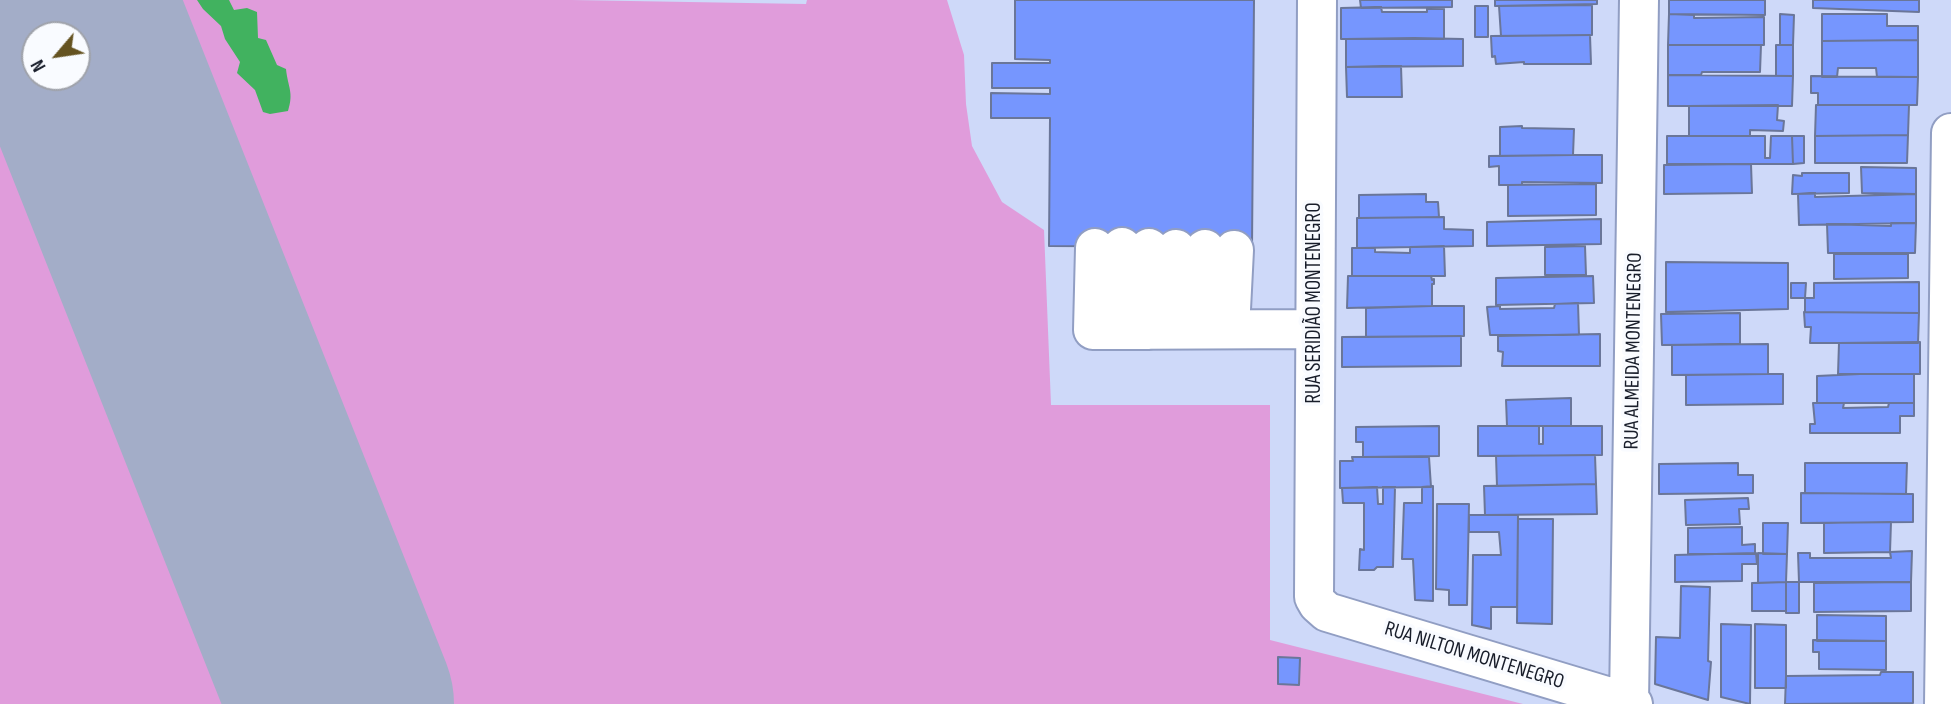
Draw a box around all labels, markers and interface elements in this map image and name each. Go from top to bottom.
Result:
north arrow [21,21,91,91]
text: N [26,55,51,75]
street label: RUA SERIDIÃO MONTENEGRO [1302,202,1328,404]
street label: RUA ALMEIDA MONTENEGRO [1620,252,1648,450]
street label: RUA NILTON MONTENEGRO [1381,617,1567,695]

